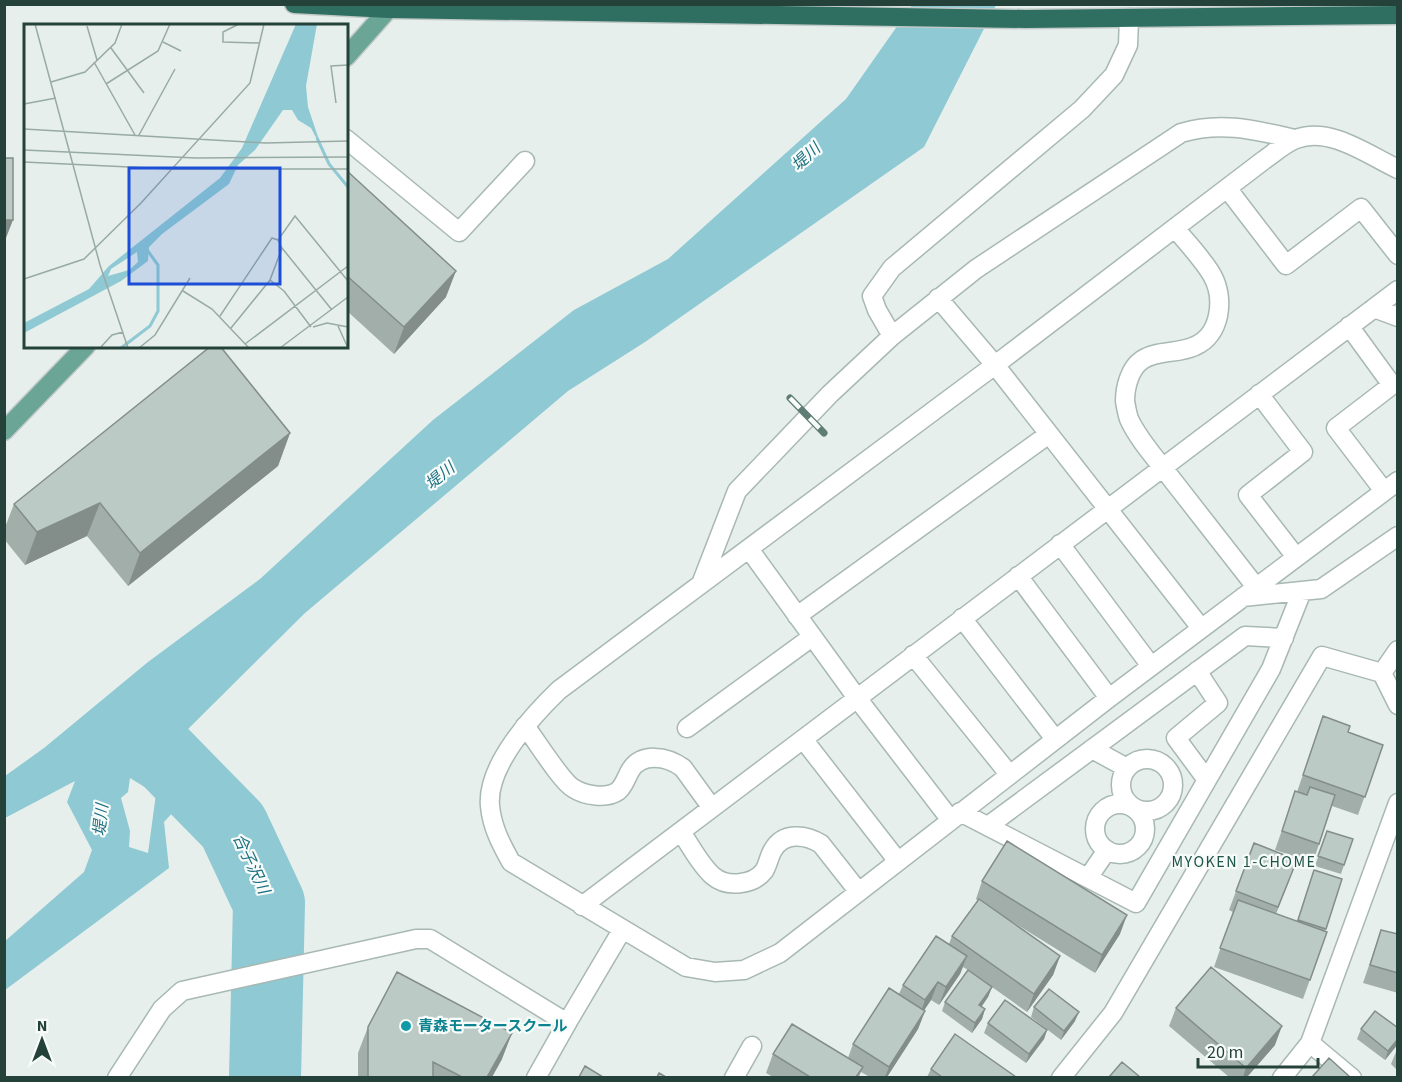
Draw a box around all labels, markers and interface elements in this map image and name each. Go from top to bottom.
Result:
inset map [24,24,348,348]
water label: 堤川 [787,137,827,176]
water label: 堤川 [421,456,461,495]
water label: 堤川 [88,801,114,837]
water label: 合子沢川 [228,830,275,899]
district label: MYOKEN 1-CHOME [1171,851,1317,873]
north arrow [12,1010,72,1070]
text: N [37,1015,47,1037]
place label: 青森モータースクール [418,1016,567,1037]
marker: 青森モータースクール [399,1019,413,1033]
scale bar [1198,1031,1318,1069]
text: 20 m [1207,1040,1243,1065]

